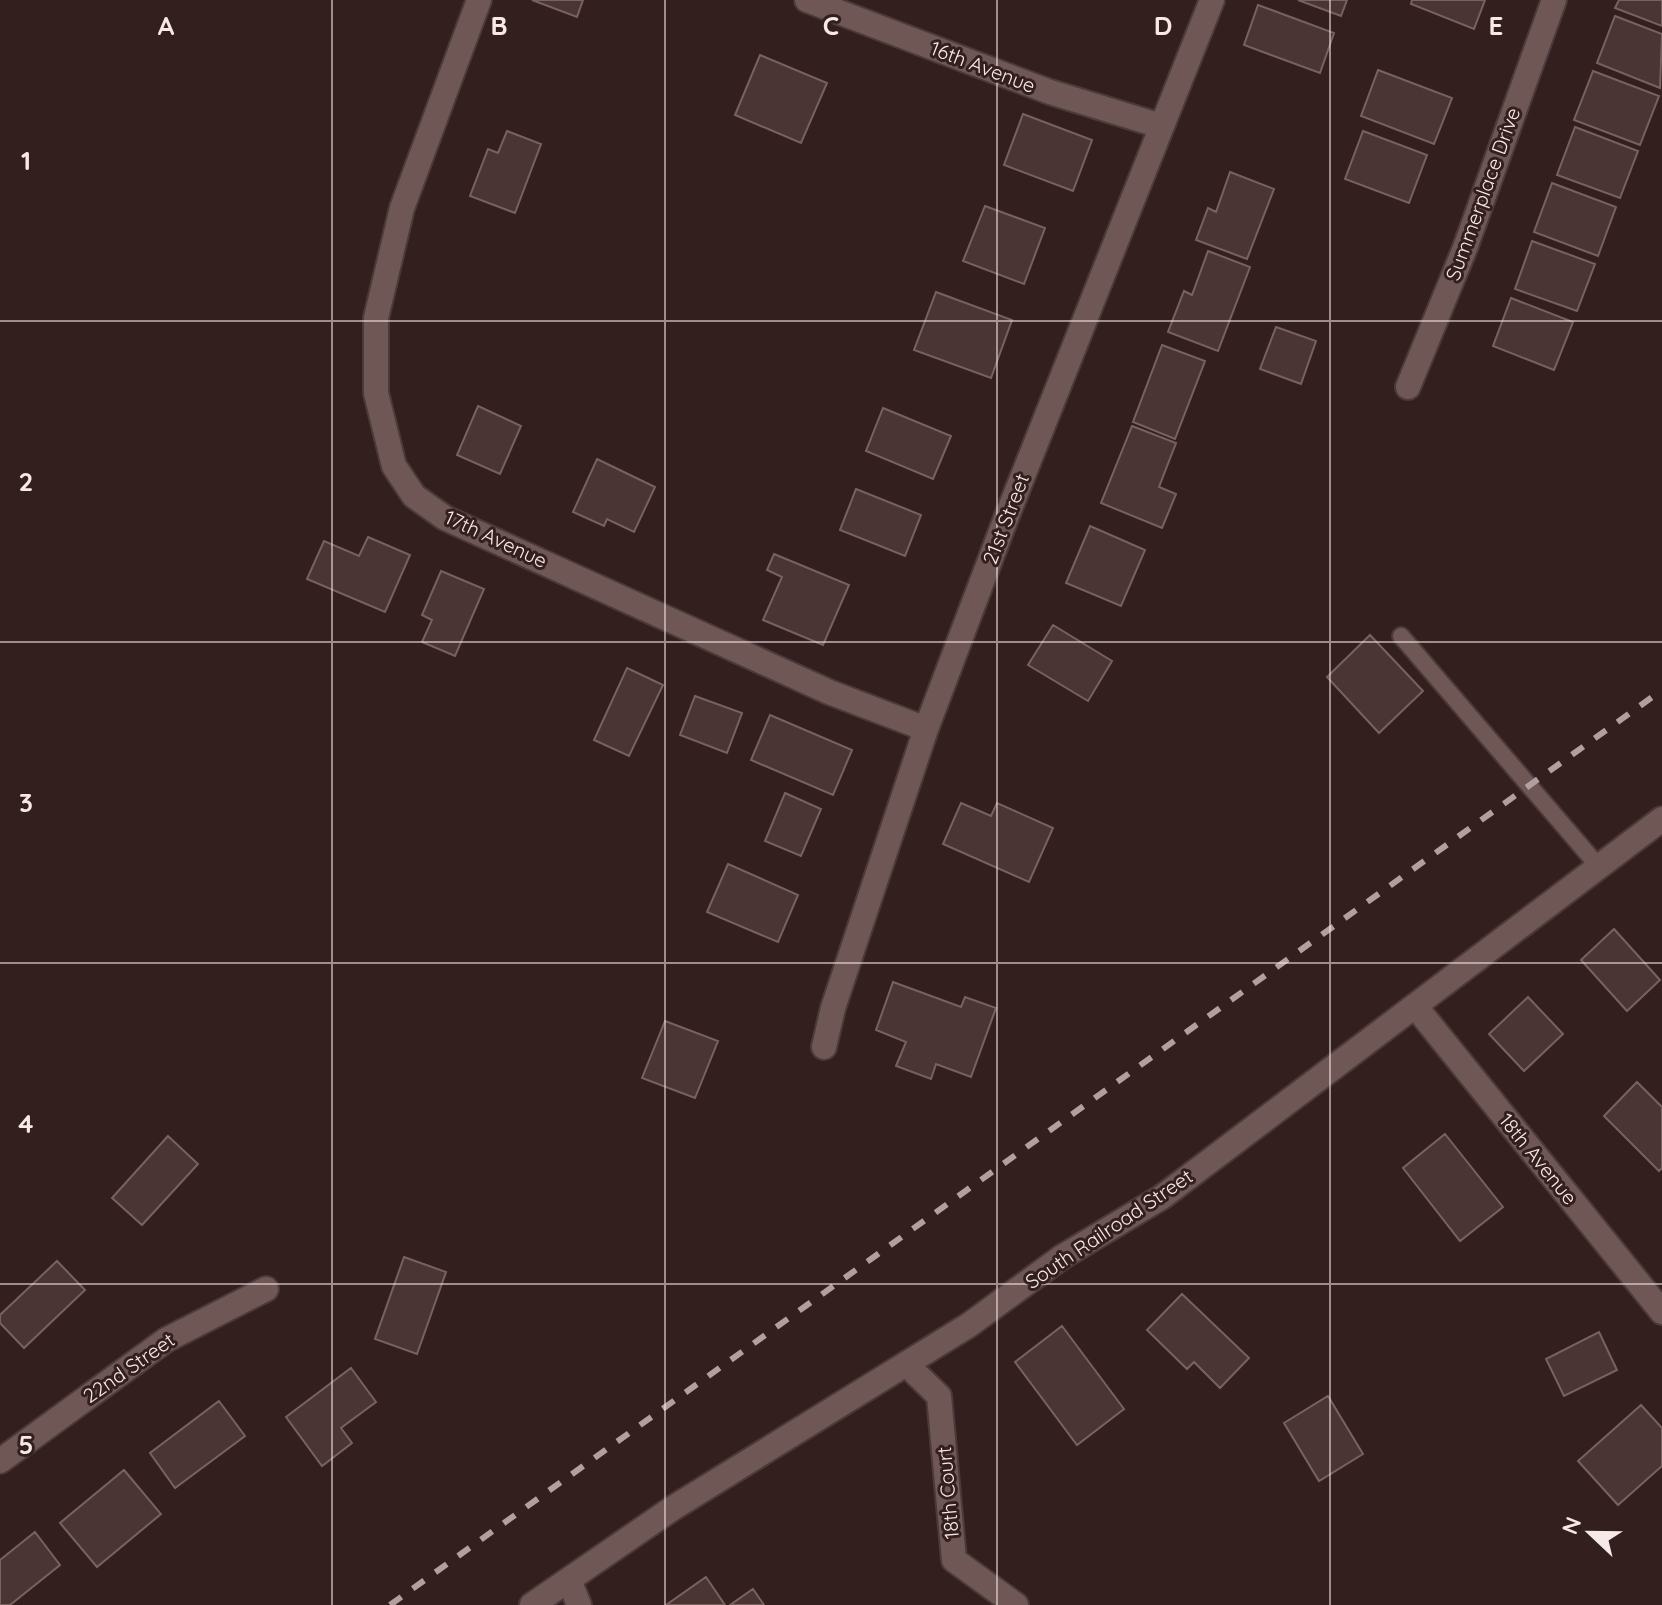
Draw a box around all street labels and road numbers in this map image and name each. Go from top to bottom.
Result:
street label: 16th Avenue [927,35,1039,98]
street label: Summerplace Drive [1440,104,1525,284]
street label: 21st Street [977,470,1034,568]
street label: 17th Avenue [441,504,551,573]
street label: 18th Avenue [1494,1108,1583,1209]
street label: South Railroad Street [1020,1163,1197,1294]
street label: 22nd Street [78,1327,179,1408]
street label: 18th Court [931,1446,964,1540]

